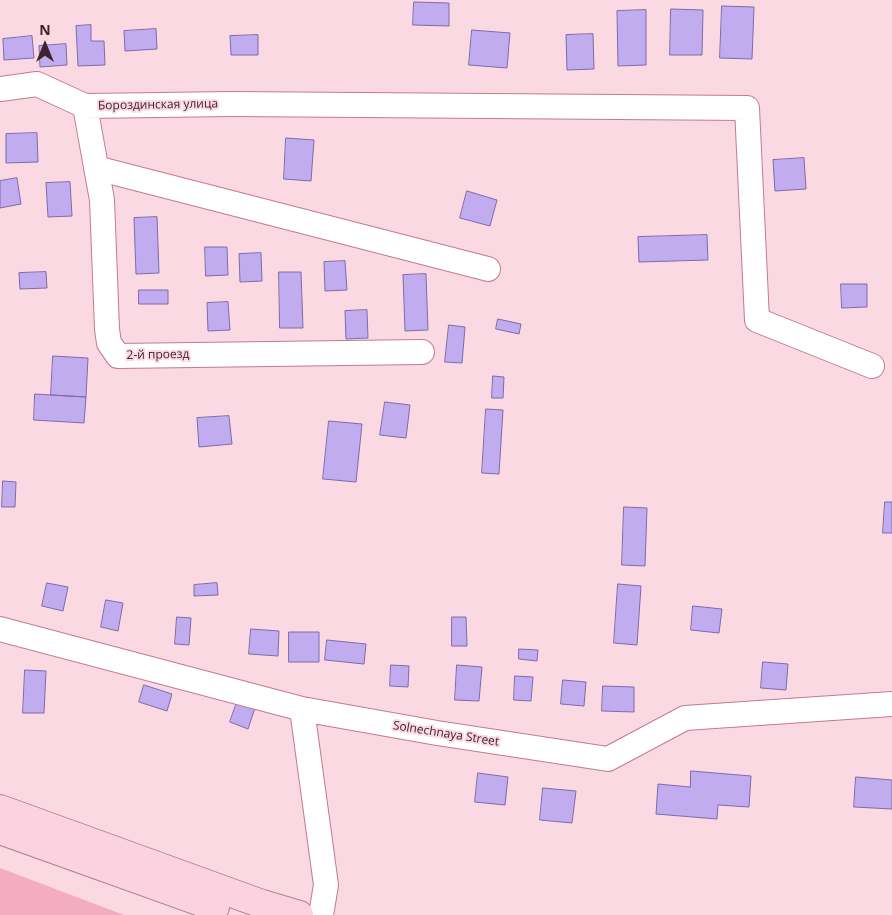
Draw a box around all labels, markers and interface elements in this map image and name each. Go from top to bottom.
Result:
north arrow [20,20,70,70]
text: N [39,20,51,39]
street label: Бороздинская улица [98,97,218,113]
street label: 2-й проезд [126,347,190,363]
street label: Solnechnaya Street [392,718,500,750]

